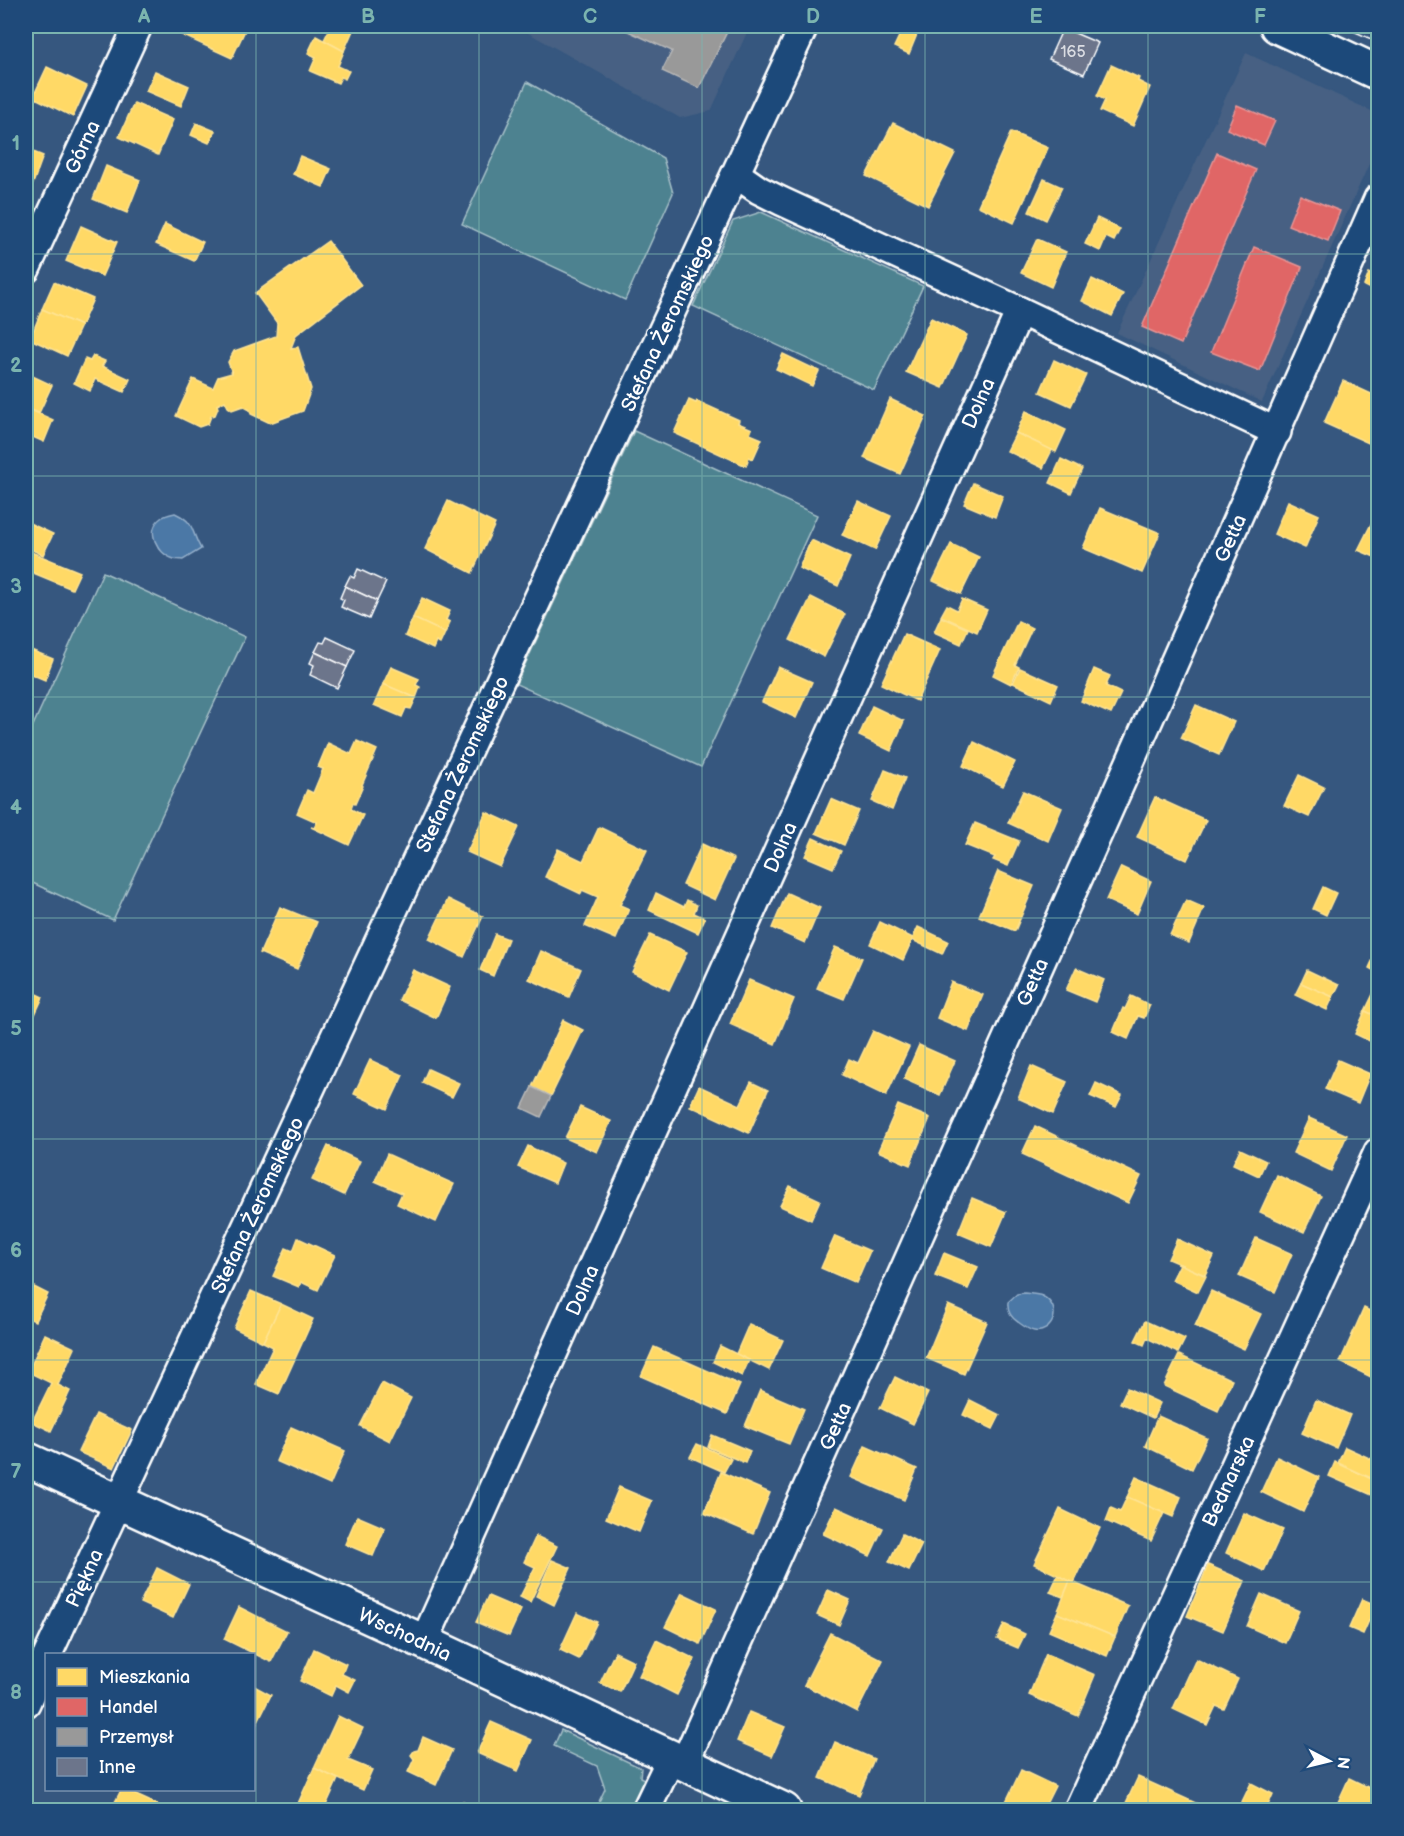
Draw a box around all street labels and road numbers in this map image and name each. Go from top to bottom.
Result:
street label: Górna [60,117,106,178]
street label: Stefana Żeromskiego [615,231,719,416]
street label: Dolna [957,374,1001,432]
street label: Getta [1210,511,1252,566]
street label: Stefana Żeromskiego [410,672,514,857]
street label: Dolna [759,818,803,876]
street label: Getta [1012,955,1054,1010]
street label: Stefana Żeromskiego [205,1113,309,1298]
street label: Dolna [561,1261,605,1319]
street label: Getta [815,1399,857,1454]
street label: Bednarska [1197,1432,1260,1531]
street label: Piękna [61,1545,109,1611]
street label: Wschodnia [354,1603,455,1667]

